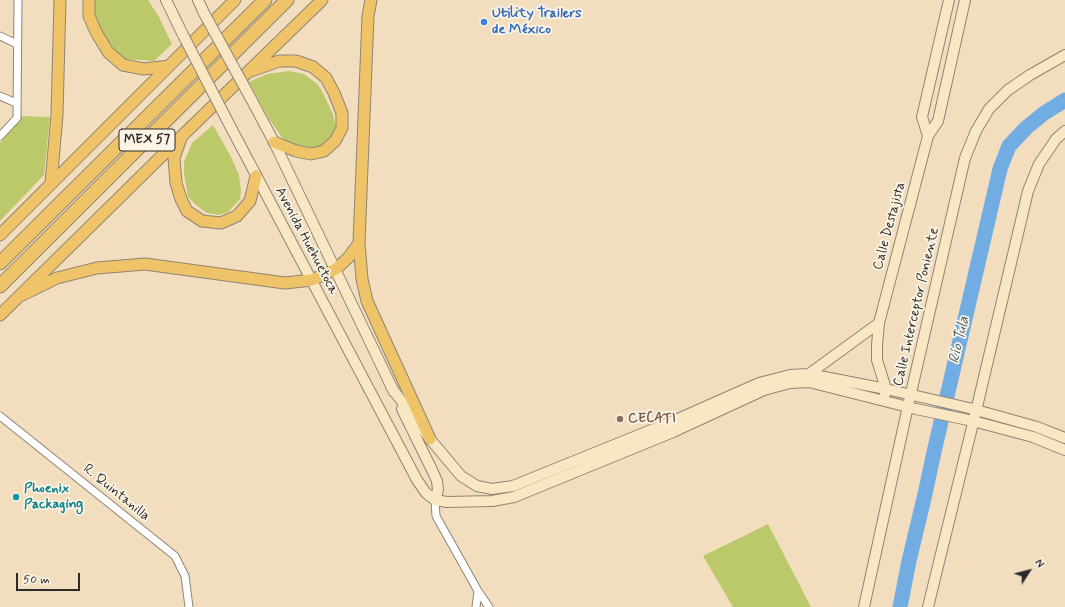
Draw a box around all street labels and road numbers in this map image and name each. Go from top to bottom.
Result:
road number: MEX 57 [119,129,175,151]
street label: Calle Destajista [870,180,910,272]
street label: Avenida Huehuetoca [271,184,341,298]
street label: Calle Interceptor Poniente [891,226,943,388]
street label: R. Quintanilla [79,461,153,525]

